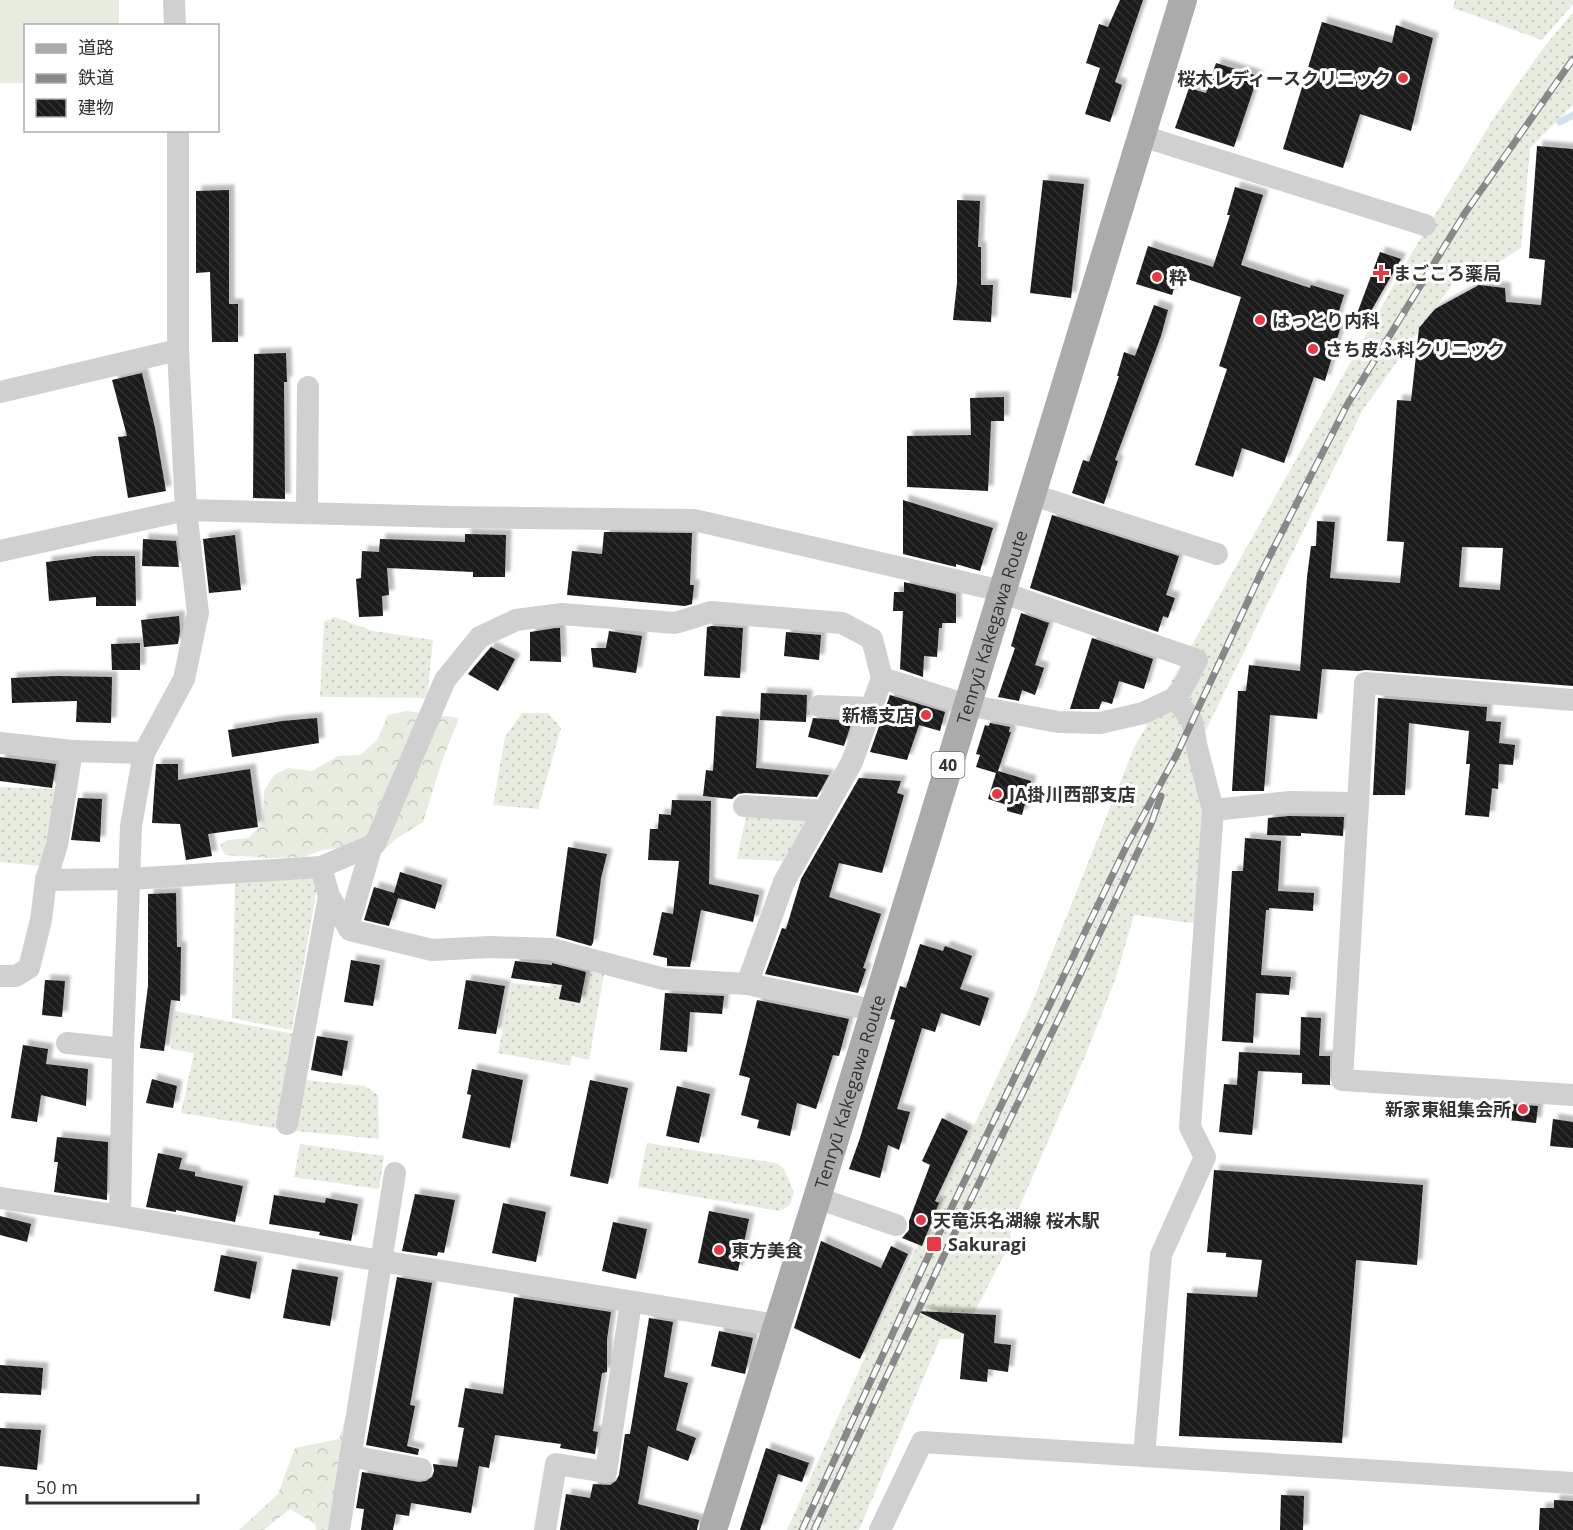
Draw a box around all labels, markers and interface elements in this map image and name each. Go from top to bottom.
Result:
legend [24,24,219,132]
text: 道路 [78,35,114,59]
text: 鉄道 [78,65,114,89]
place label: 桜木レディースクリニック [1177,66,1391,90]
marker: 桜木レディースクリニック [1396,71,1410,85]
text: 建物 [78,95,114,119]
place label: まごころ薬局 [1393,261,1501,285]
place label: 粋 [1169,265,1187,289]
marker: まごころ薬局 [1374,266,1388,280]
marker: 粋 [1150,270,1164,284]
place label: はっとり内科 [1272,308,1380,332]
marker: はっとり内科 [1253,313,1267,327]
place label: さち皮ふ科クリニック [1325,337,1505,361]
marker: さち皮ふ科クリニック [1306,342,1320,356]
street label: Tenryū Kakegawa Route [951,527,1032,727]
place label: 新橋支店 [842,703,914,727]
marker: 新橋支店 [919,708,933,722]
road number: 40 [932,752,964,778]
place label: JA掛川西部支店 [1007,782,1135,806]
marker: JA掛川西部支店 [990,787,1004,801]
street label: Tenryū Kakegawa Route [809,992,890,1192]
place label: 新家東組集会所 [1385,1097,1511,1121]
marker: 新家東組集会所 [1516,1102,1530,1116]
place label: 天竜浜名湖線 桜木駅 [933,1208,1100,1232]
marker: 天竜浜名湖線 桜木駅 [914,1213,928,1227]
place label: Sakuragi [948,1232,1027,1256]
marker: Sakuragi [925,1235,943,1253]
place label: 東方美食 [731,1238,803,1262]
marker: 東方美食 [712,1243,726,1257]
scale bar [27,1467,198,1505]
text: 50 m [36,1475,78,1499]

